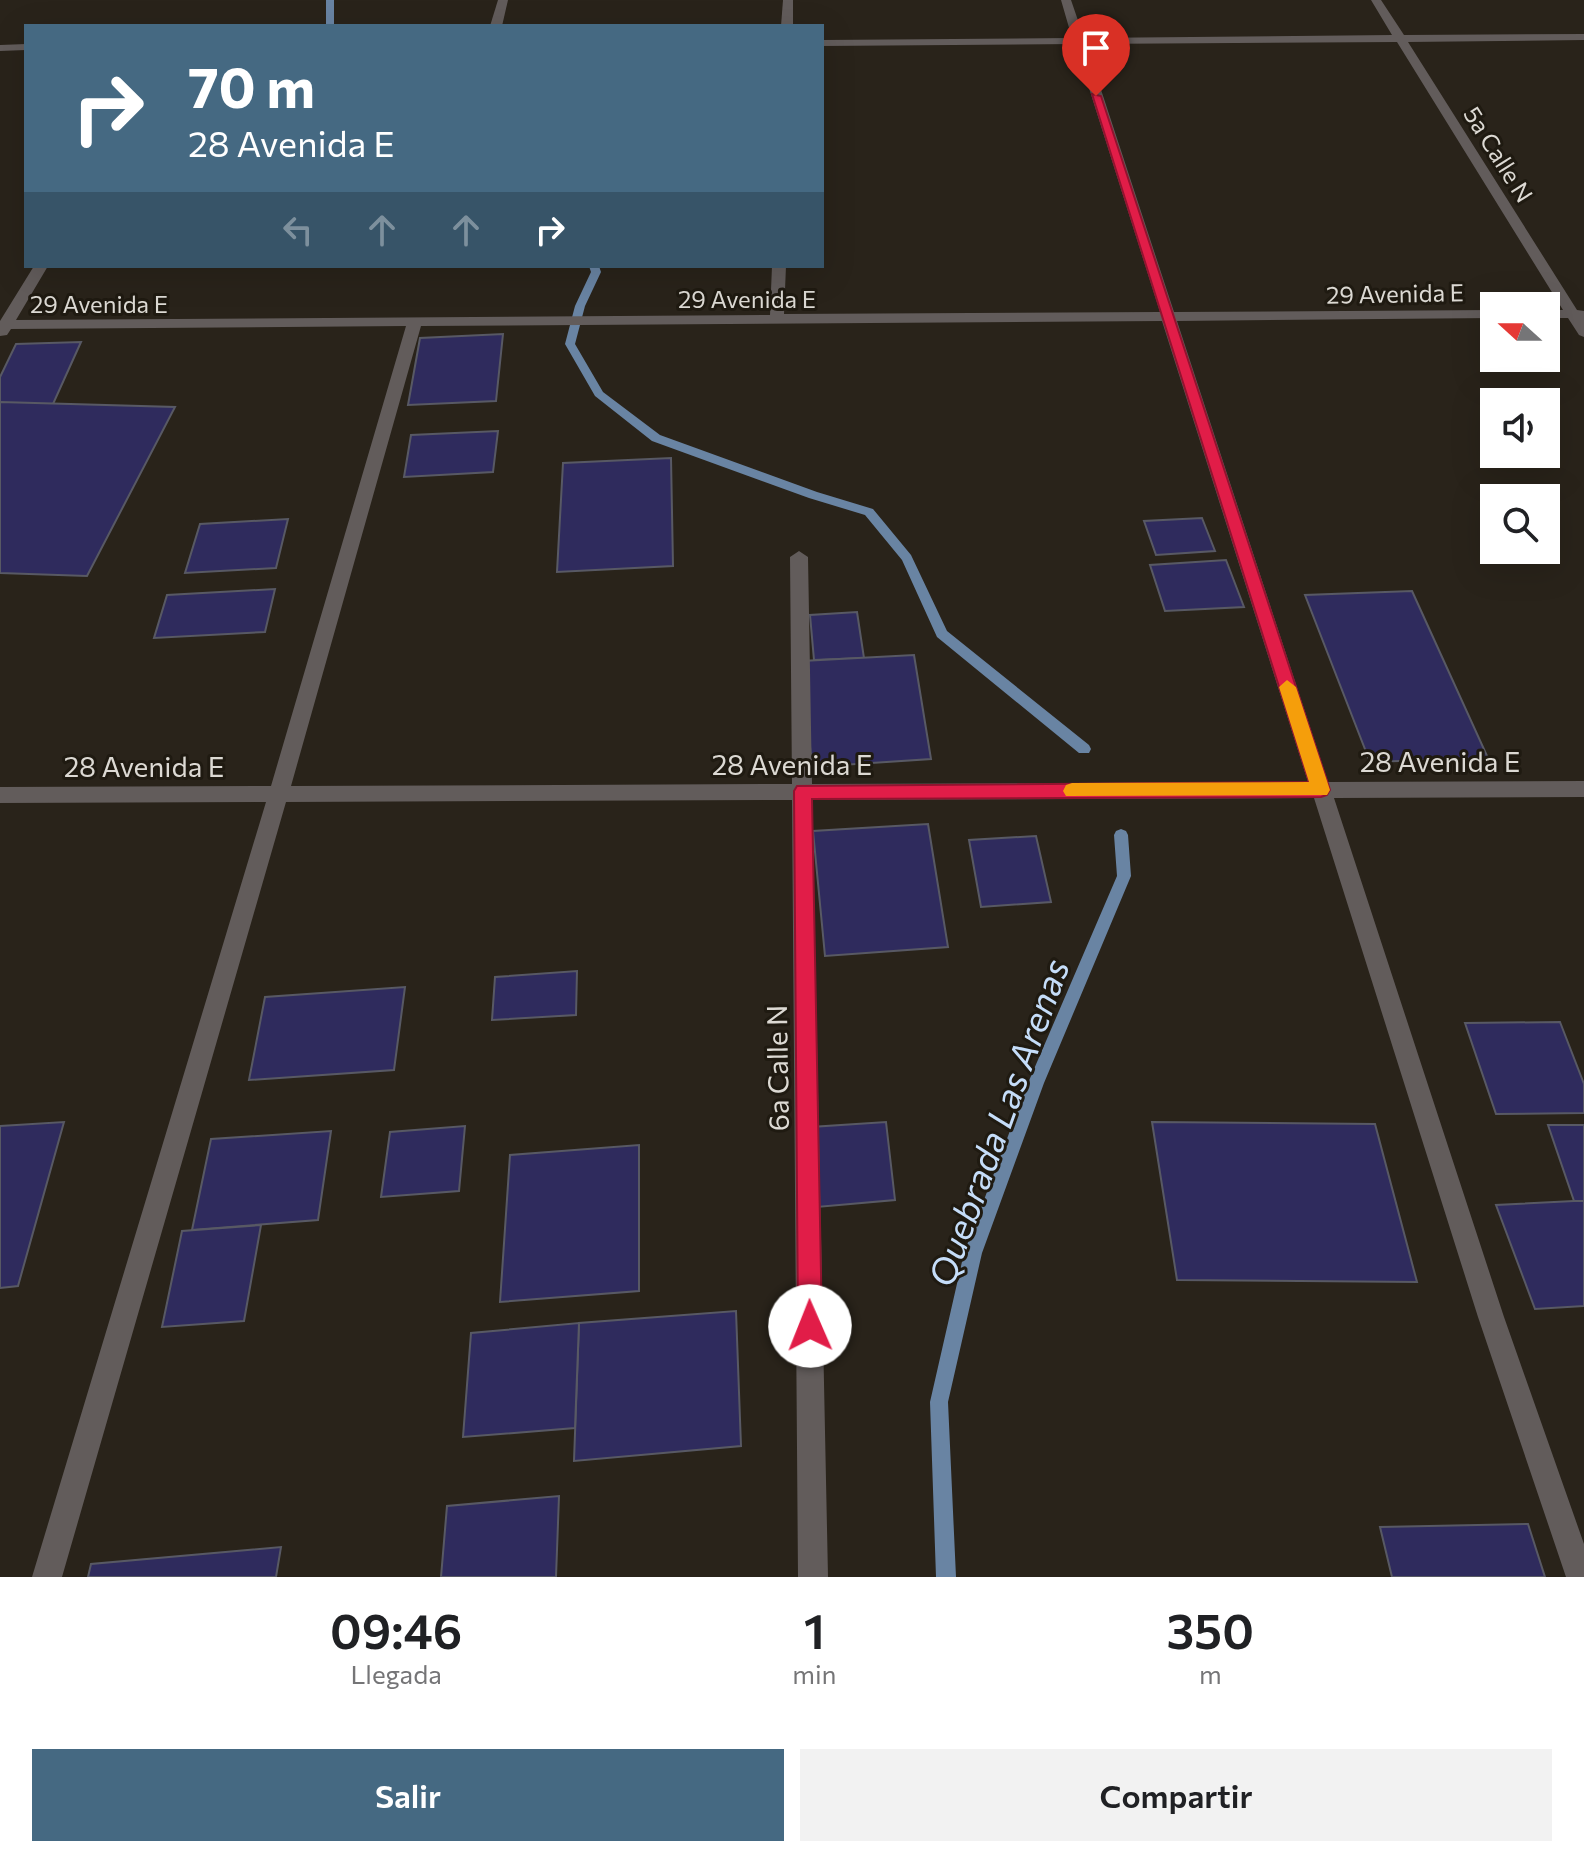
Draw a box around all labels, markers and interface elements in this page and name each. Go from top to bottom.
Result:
pin [1062,14.0,1130,96]
icon: arrive [1074,26,1118,70]
text: 70 m [188,51,315,120]
icon: right [56,56,160,160]
street label: 5a Calle N [1458,101,1540,207]
text: 28 Avenida E [188,120,395,164]
icon: left [276,208,320,252]
icon: ahead [360,208,404,252]
icon: ahead [444,208,488,252]
icon: right [528,208,572,252]
street label: 29 Avenida E [1326,277,1464,309]
street label: 29 Avenida E [678,284,816,313]
street label: 29 Avenida E [30,289,168,318]
north arrow [1480,292,1560,372]
map controls [1480,292,1560,564]
button: sound [1480,388,1560,468]
button: search [1480,484,1560,564]
street label: 28 Avenida E [1360,744,1520,778]
street label: 28 Avenida E [712,747,872,781]
street label: 28 Avenida E [64,749,224,783]
water label: Quebrada Las Arenas [917,952,1077,1292]
street label: 6a Calle N [759,1005,795,1131]
position arrow [768,1284,852,1368]
text: 09:46 [330,1600,462,1659]
text: 1 [804,1600,825,1659]
text: 350 [1167,1600,1254,1659]
text: Llegada [350,1658,442,1689]
text: min [792,1658,837,1689]
text: m [1199,1658,1222,1689]
button: Salir [32,1749,784,1841]
button: Compartir [800,1749,1552,1841]

